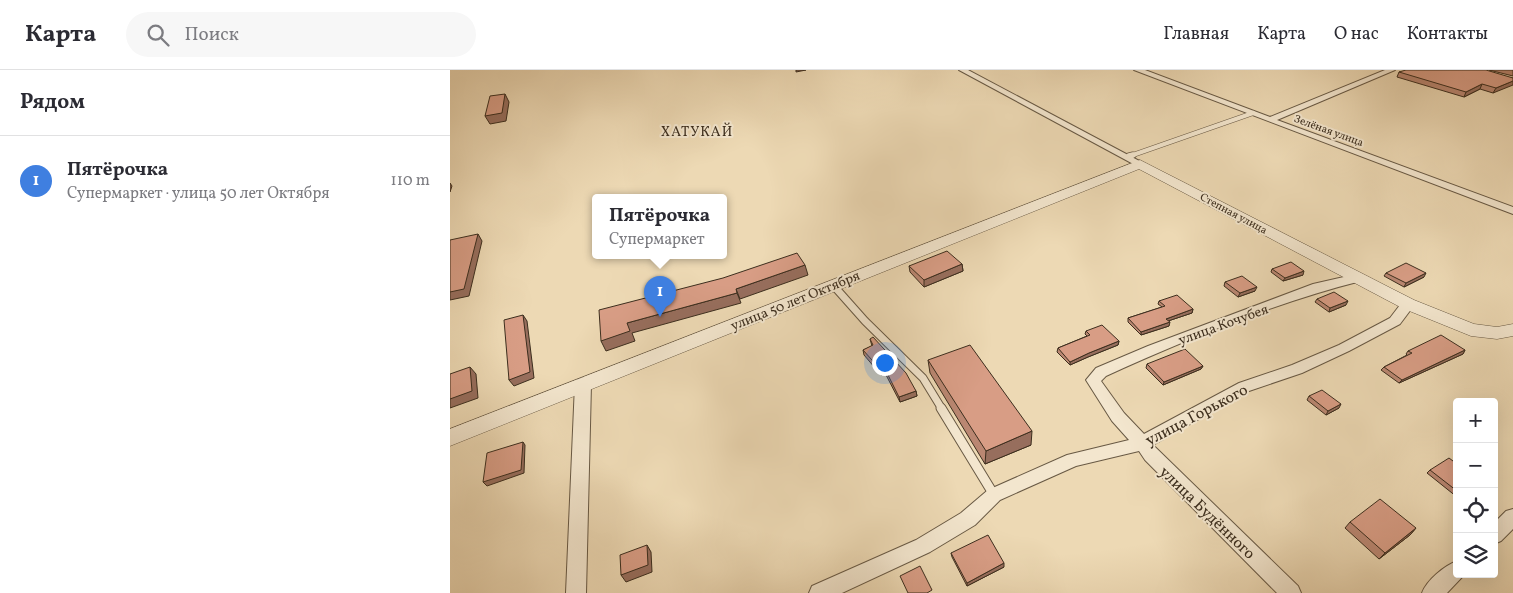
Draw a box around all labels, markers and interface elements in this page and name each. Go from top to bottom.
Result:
search box [126,12,476,57]
text: Карта [25,18,96,52]
icon: search [144,21,172,49]
text: Поиск [184,22,239,48]
text: Главная [1163,22,1229,47]
text: Карта [1257,22,1306,47]
text: О нас [1334,22,1379,47]
text: Контакты [1407,22,1488,47]
text: Рядом [20,88,85,117]
street label: Зелёная улица [1292,112,1366,151]
district label: ХАТУКАЙ [661,122,733,142]
text: Пятёрочка [67,157,168,183]
text: 1 [33,170,39,192]
text: 110 m [391,170,430,192]
text: Супермаркет · улица 50 лет Октября [67,183,330,205]
street label: Степная улица [1197,190,1270,239]
popup [592,194,727,259]
text: Пятёрочка [609,203,710,229]
text: Супермаркет [609,229,705,251]
street label: улица 50 лет Октября [728,267,863,336]
pin: 1 [644,276,676,317]
street label: улица Кочубея [1176,300,1271,350]
your location [872,350,898,376]
street label: улица Горького [1142,379,1252,452]
map controls [1453,398,1498,578]
button: + [1453,398,1498,443]
button: − [1453,443,1498,488]
street label: улица Будённого [1154,462,1259,565]
button: locate [1453,488,1498,533]
button: layers [1453,533,1498,578]

